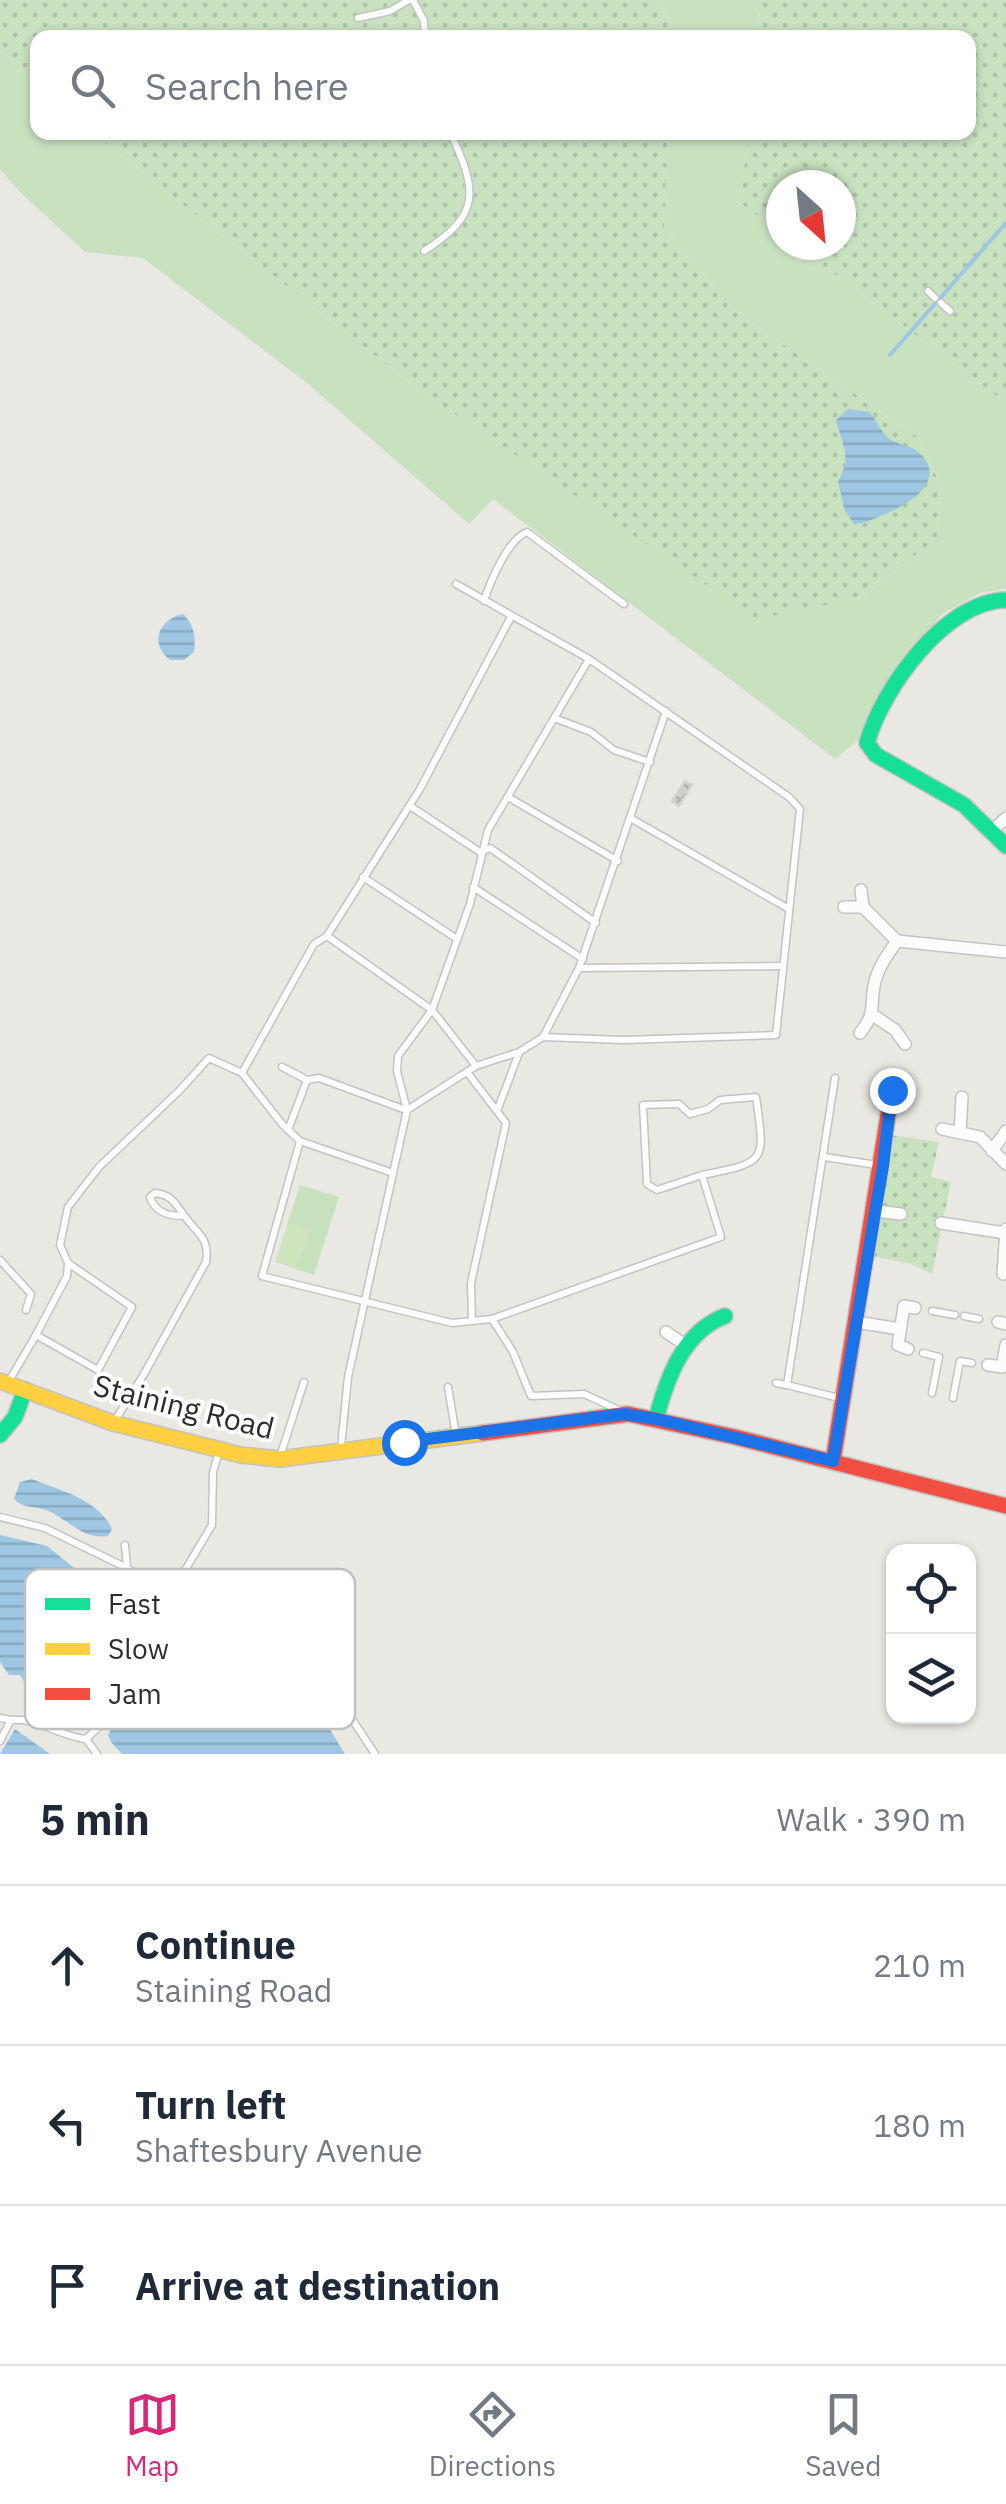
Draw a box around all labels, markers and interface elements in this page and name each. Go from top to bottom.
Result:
search box [30,30,976,140]
icon: search [65,58,120,113]
text: Search here [145,61,349,110]
north arrow [766,170,856,260]
route end [870,1068,916,1114]
street label: Staining Road [90,1365,278,1447]
route start [382,1420,428,1466]
map controls [886,1544,976,1724]
button: locate [886,1544,976,1634]
legend [25,1569,355,1729]
text: Fast [108,1585,161,1622]
text: Slow [108,1630,169,1667]
button: layers [886,1634,976,1724]
text: Jam [108,1675,162,1712]
text: 5 min [40,1792,150,1847]
text: Walk · 390 m [777,1798,966,1840]
text: Continue [135,1920,296,1969]
icon: ahead [40,1938,95,1993]
text: 210 m [873,1944,966,1986]
text: Staining Road [135,1969,332,2011]
text: Turn left [135,2080,286,2129]
icon: left [40,2098,95,2153]
text: 180 m [873,2104,966,2146]
text: Shaftesbury Avenue [135,2129,423,2171]
icon: arrive [40,2258,95,2313]
text: Arrive at destination [135,2261,500,2310]
tab: Map [125,2387,180,2484]
tab: Directions [429,2387,556,2484]
tab: Saved [805,2387,881,2484]

